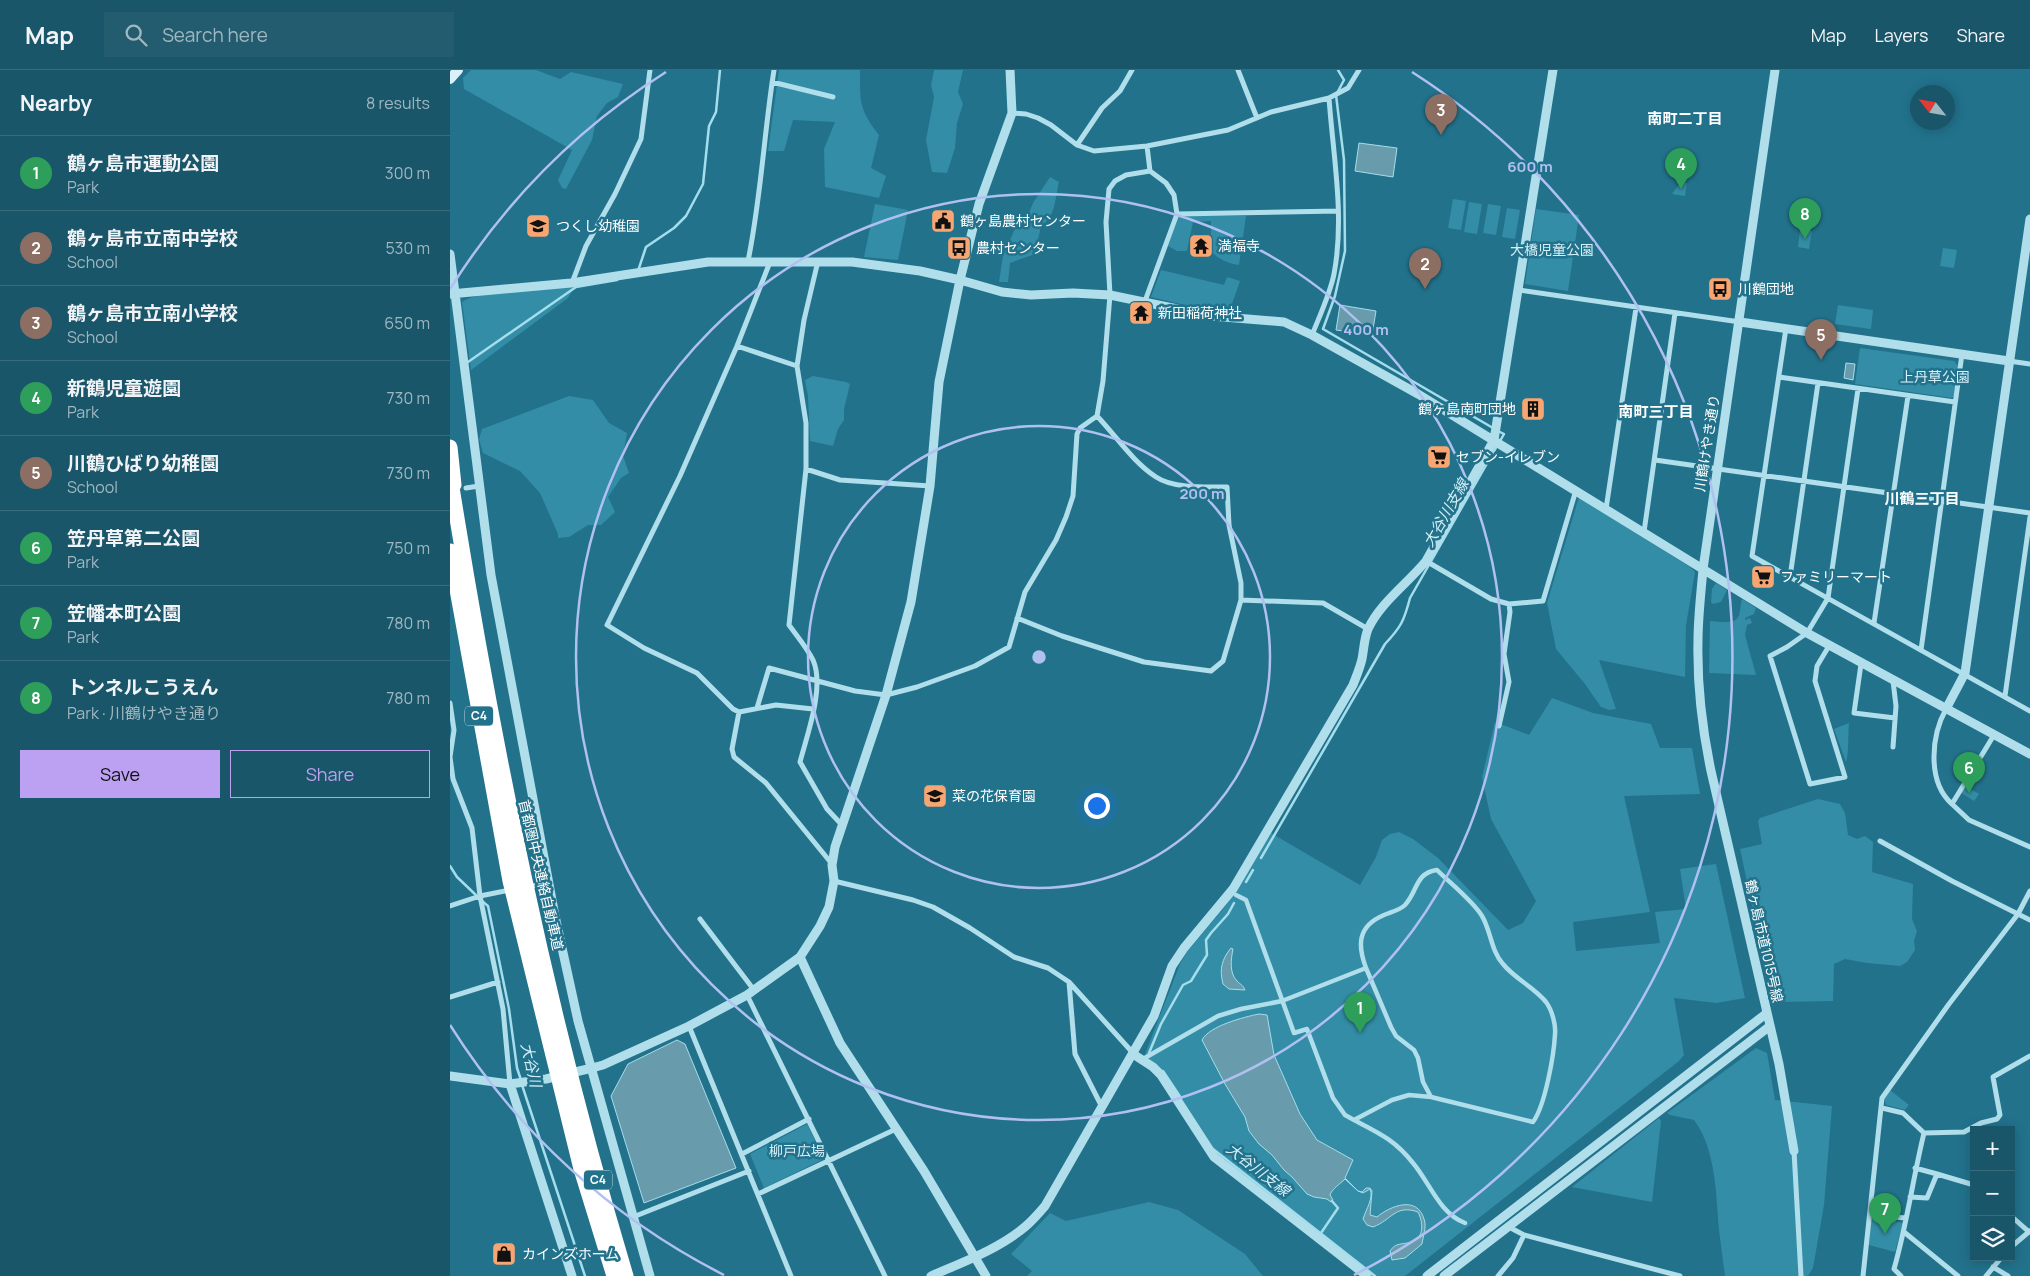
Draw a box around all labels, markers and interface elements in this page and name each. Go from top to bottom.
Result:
search box [104,12,454,57]
text: Map [25,18,74,51]
icon: search [122,21,150,49]
text: Search here [162,22,268,48]
text: Map [1811,23,1846,47]
text: Layers [1874,23,1928,47]
text: Share [1956,23,2005,47]
north arrow [1910,85,1955,130]
text: Nearby [20,89,92,117]
text: 8 results [366,92,430,114]
pin: 3 [1425,94,1457,135]
district label: 南町二丁目 [1647,108,1723,129]
pin: 4 [1665,148,1697,189]
text: 鶴ヶ島市運動公園 [67,150,219,176]
text: 600 m [1507,156,1553,177]
text: 1 [32,162,40,184]
text: 300 m [385,162,430,184]
text: Park [67,176,99,198]
pin: 8 [1789,198,1821,239]
public building icon: 鶴ヶ島農村センター [930,208,956,234]
place label: 鶴ヶ島農村センター [960,211,1086,230]
school or university icon: つくし幼稚園 [525,213,551,239]
place label: つくし幼稚園 [556,216,640,235]
text: 鶴ヶ島市立南中学校 [67,225,238,251]
temple icon: 満福寺 [1188,233,1214,259]
bus stop icon: 農村センター [946,235,972,261]
place label: 満福寺 [1218,236,1260,255]
text: 2 [31,237,41,259]
text: 530 m [385,237,430,259]
place label: 農村センター [976,238,1060,257]
park label: 大橋児童公園 [1510,240,1594,259]
pin: 2 [1409,248,1441,289]
text: School [67,251,118,273]
bus stop icon: 川鶴団地 [1707,276,1733,302]
place label: 川鶴団地 [1738,279,1794,298]
text: 鶴ヶ島市立南小学校 [67,300,238,326]
temple icon: 新田稲荷神社 [1128,300,1154,326]
place label: 新田稲荷神社 [1158,303,1242,322]
text: 3 [31,312,41,334]
text: 650 m [384,312,430,334]
text: 400 m [1343,319,1389,340]
pin: 5 [1805,319,1837,360]
text: School [67,326,118,348]
park label: 上丹草公園 [1900,367,1970,386]
text: 新鶴児童遊園 [67,375,181,401]
text: 4 [31,387,41,409]
text: 730 m [387,387,430,409]
street label: 川鶴けやき通り [1689,393,1724,493]
building icon: 鶴ヶ島南町団地 [1520,396,1546,422]
place label: 鶴ヶ島南町団地 [1418,399,1516,418]
text: Park [67,401,99,423]
district label: 南町三丁目 [1618,401,1694,422]
supermarket icon: セブン-イレブン [1426,444,1452,470]
place label: セブン-イレブン [1456,447,1560,466]
text: 川鶴ひばり幼稚園 [67,450,219,476]
text: 5 [31,462,41,484]
text: 730 m [387,462,430,484]
water label: 大谷川支線 [1418,473,1474,550]
text: School [67,476,118,498]
text: 200 m [1179,483,1225,504]
district label: 川鶴三丁目 [1884,488,1960,509]
text: 笠丹草第二公園 [67,525,200,551]
text: 6 [31,537,41,559]
text: 750 m [386,537,430,559]
text: Park [67,551,99,573]
supermarket icon: ファミリーマート [1750,564,1776,590]
place label: ファミリーマート [1780,567,1892,586]
text: 笠幡本町公園 [67,600,181,626]
text: 7 [32,612,40,634]
text: 780 m [386,612,430,634]
text: Park [67,626,99,648]
centre of rings [1030,648,1048,666]
text: トンネルこうえん [67,674,219,700]
text: 8 [31,687,41,709]
text: 780 m [386,687,430,709]
text: Park · 川鶴けやき通り [67,702,221,724]
road number: C4 [465,706,493,726]
button: Save [20,750,220,798]
button: Share [230,750,430,798]
pin: 6 [1953,752,1985,793]
school or university icon: 菜の花保育園 [922,783,948,809]
place label: 菜の花保育園 [952,786,1036,805]
your location [1084,793,1110,819]
street label: 首都圏中央連絡自動車道 [515,798,568,952]
street label: 鶴ヶ島市道1015号線 [1741,878,1788,1004]
pin: 1 [1344,992,1376,1033]
water label: 大谷川 [516,1041,547,1091]
map controls [1970,1126,2015,1261]
button: + [1970,1126,2015,1171]
water label: 大谷川支線 [1222,1138,1296,1202]
park label: 柳戸広場 [769,1141,825,1160]
road number: C4 [584,1170,612,1190]
button: − [1970,1171,2015,1216]
pin: 7 [1869,1193,1901,1234]
button: layers [1970,1216,2015,1261]
shop icon: カインズホーム [491,1241,517,1267]
place label: カインズホーム [522,1244,619,1263]

